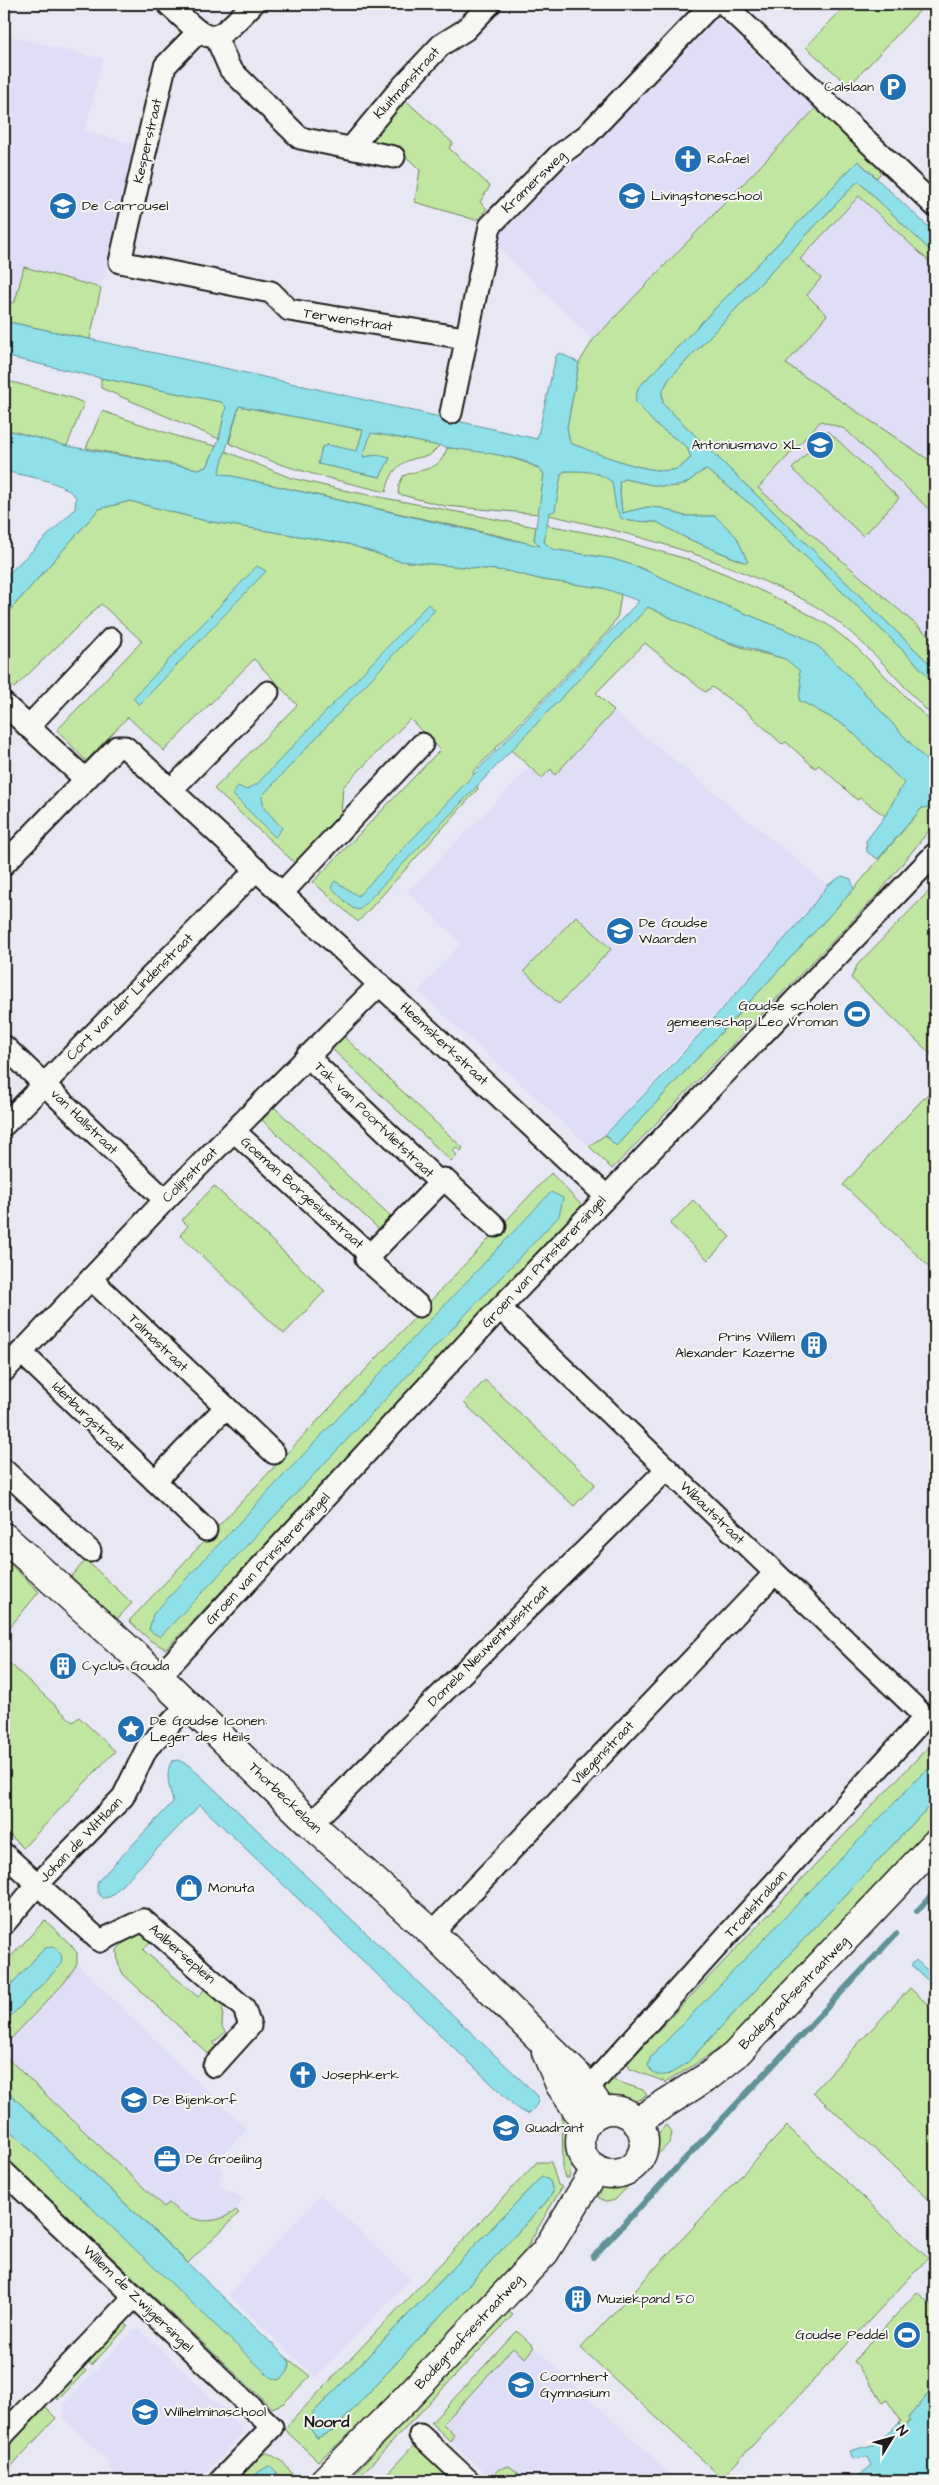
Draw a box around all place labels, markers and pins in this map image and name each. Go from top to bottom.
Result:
parking icon: Calslaan [878,72,908,102]
place label: Calslaan [824,77,874,97]
church icon: Rafael [673,144,703,174]
place label: Rafael [707,149,749,169]
school or university icon: Livingstoneschool [617,181,647,211]
place label: Livingstoneschool [651,186,762,206]
school or university icon: De Carrousel [48,191,78,221]
place label: De Carrousel [82,196,169,216]
school or university icon: Antoniusmavo XL [805,430,835,460]
place label: Antoniusmavo XL [691,435,801,455]
place label: De Goudse Waarden [639,913,708,949]
school or university icon: De Goudse Waarden [605,916,635,946]
place label: Goudse scholen gemeenschap Leo Vroman [667,996,838,1032]
sports icon: Goudse scholen gemeenschap Leo Vroman [842,999,872,1029]
place label: Prins Willem Alexander Kazerne [675,1327,795,1363]
building icon: Prins Willem Alexander Kazerne [799,1330,829,1360]
building icon: Cyclus Gouda [48,1651,78,1681]
place label: Cyclus Gouda [82,1656,169,1676]
place label: De Goudse Iconen: Leger des Heils [150,1711,268,1747]
place icon: De Goudse Iconen: Leger des Heils [116,1714,146,1744]
shop icon: Monuta [174,1873,204,1903]
place label: Monuta [208,1878,254,1898]
church icon: Josephkerk [288,2060,318,2090]
place label: Josephkerk [322,2065,400,2085]
school or university icon: De Bijenkorf [119,2085,149,2115]
place label: De Bijenkorf [153,2090,238,2110]
school or university icon: Quadrant [491,2113,521,2143]
place label: Quadrant [525,2118,584,2138]
office icon: De Groeiling [152,2144,182,2174]
place label: De Groeiling [186,2149,262,2169]
building icon: Muziekpand 50 [563,2284,593,2314]
place label: Muziekpand 50 [597,2289,695,2309]
sports icon: Goudse Peddel [892,2320,922,2350]
place label: Goudse Peddel [795,2325,888,2345]
place label: Coornhert Gymnasium [540,2367,610,2403]
school or university icon: Coornhert Gymnasium [506,2370,536,2400]
school or university icon: Wilhelminaschool [130,2397,160,2427]
place label: Wilhelminaschool [164,2402,266,2422]

